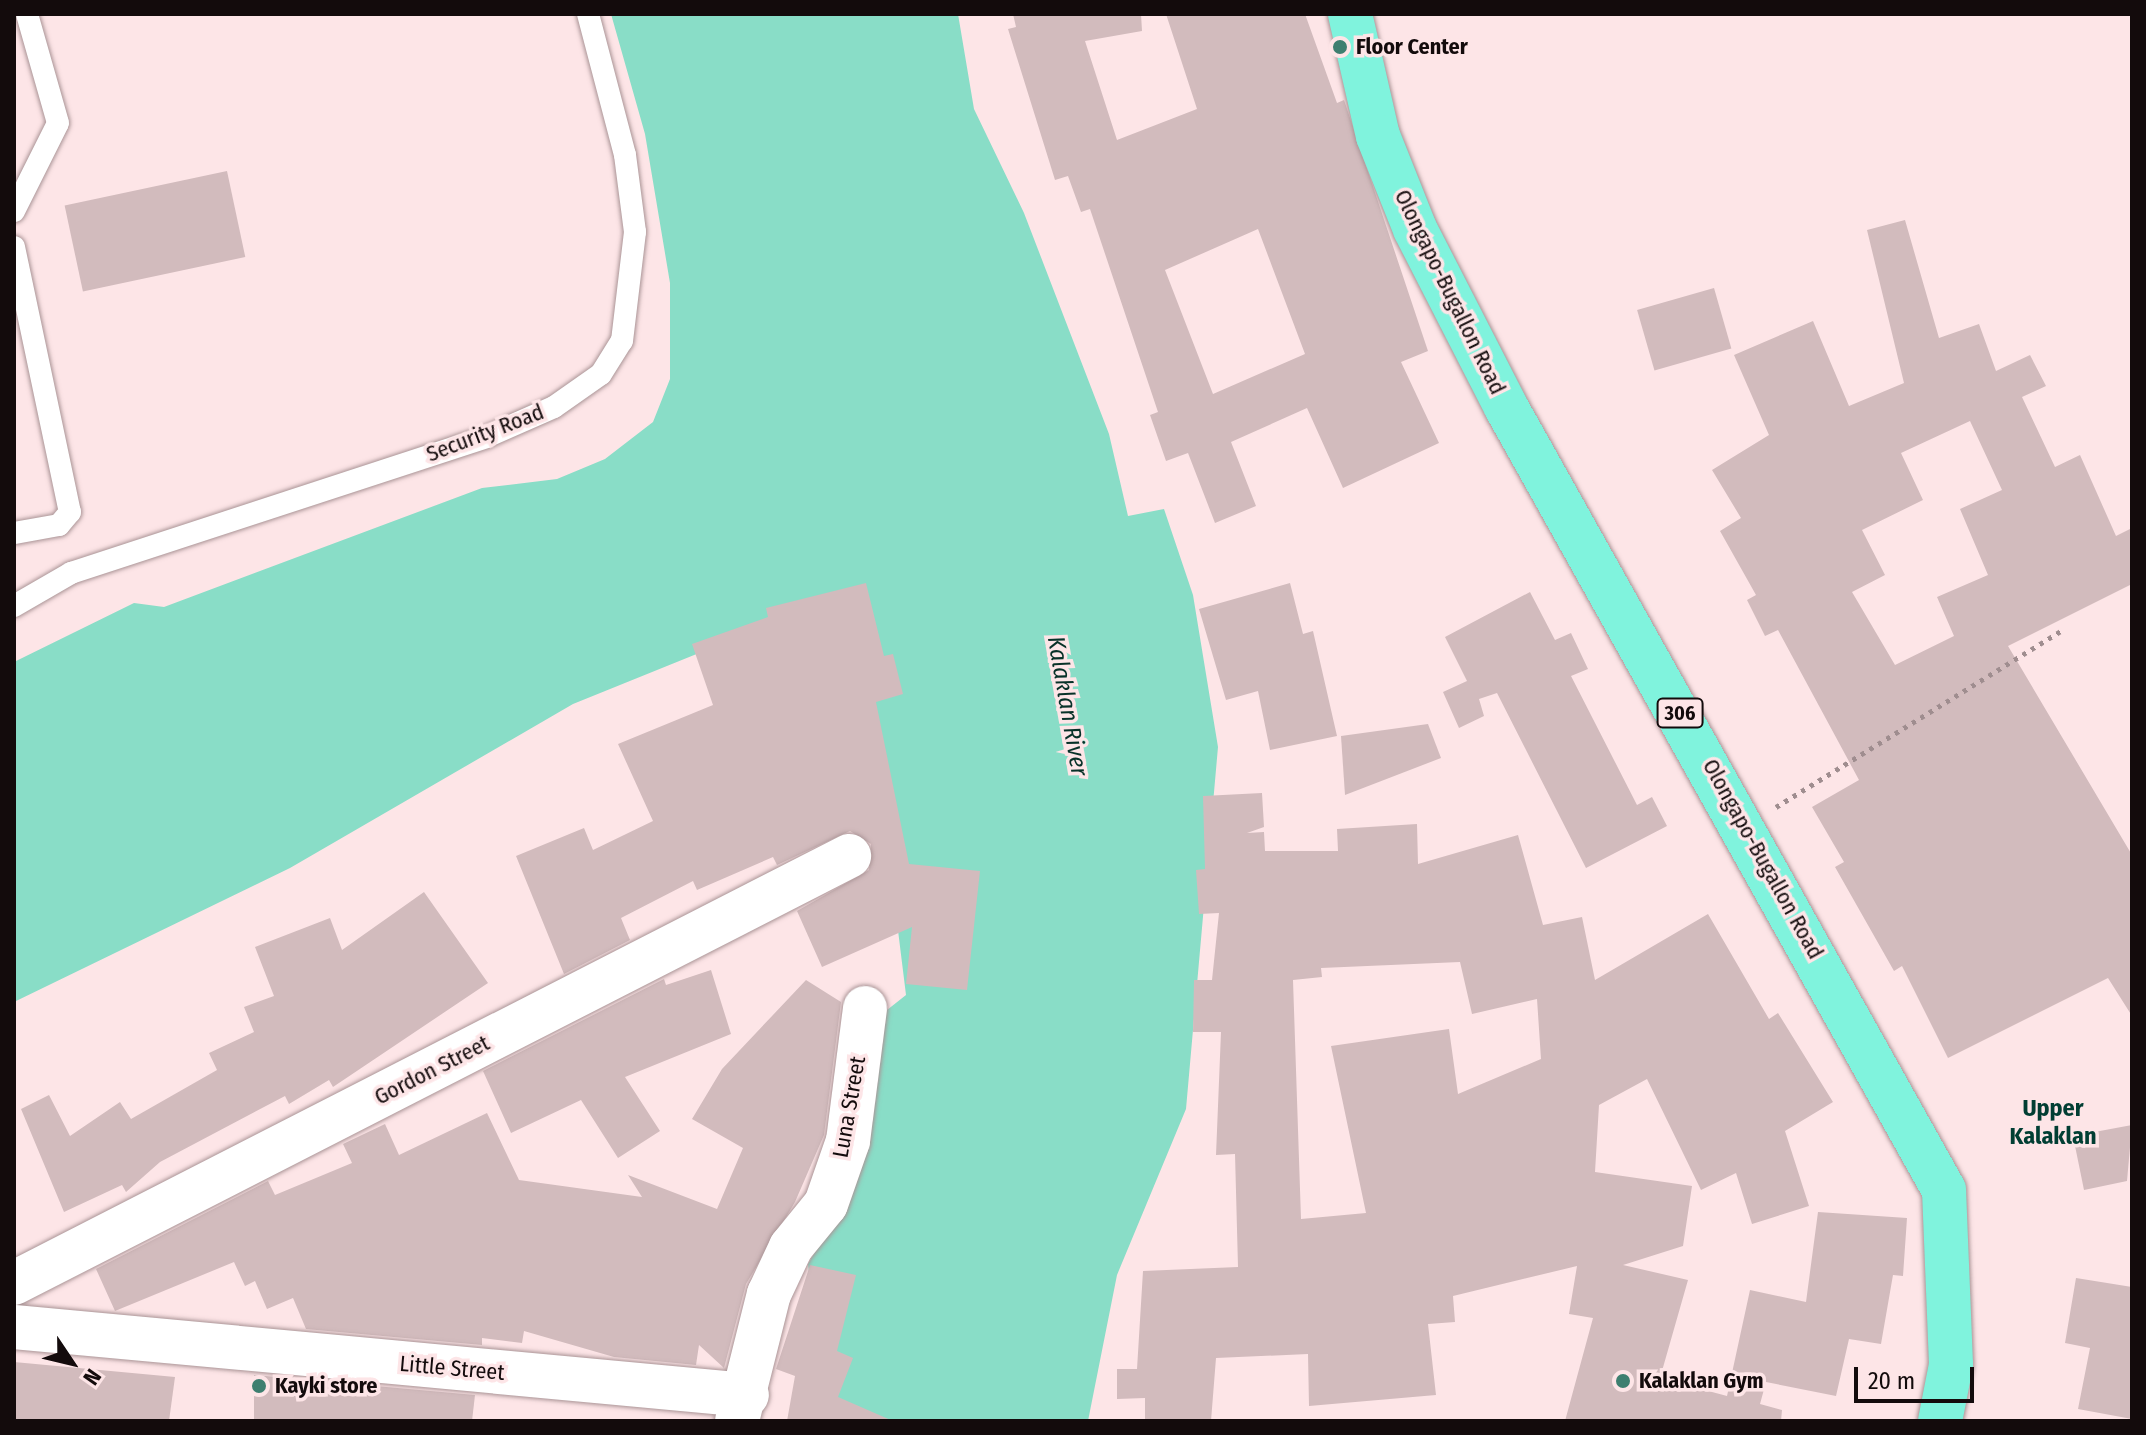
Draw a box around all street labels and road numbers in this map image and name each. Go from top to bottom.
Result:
street label: Olongapo-Bugallon Road [1389,185,1511,399]
street label: Security Road [423,399,547,467]
road number: 306 [1656,697,1704,729]
street label: Olongapo-Bugallon Road [1697,755,1829,963]
street label: Gordon Street [370,1030,494,1110]
street label: Luna Street [827,1054,871,1160]
street label: Little Street [398,1350,506,1386]

